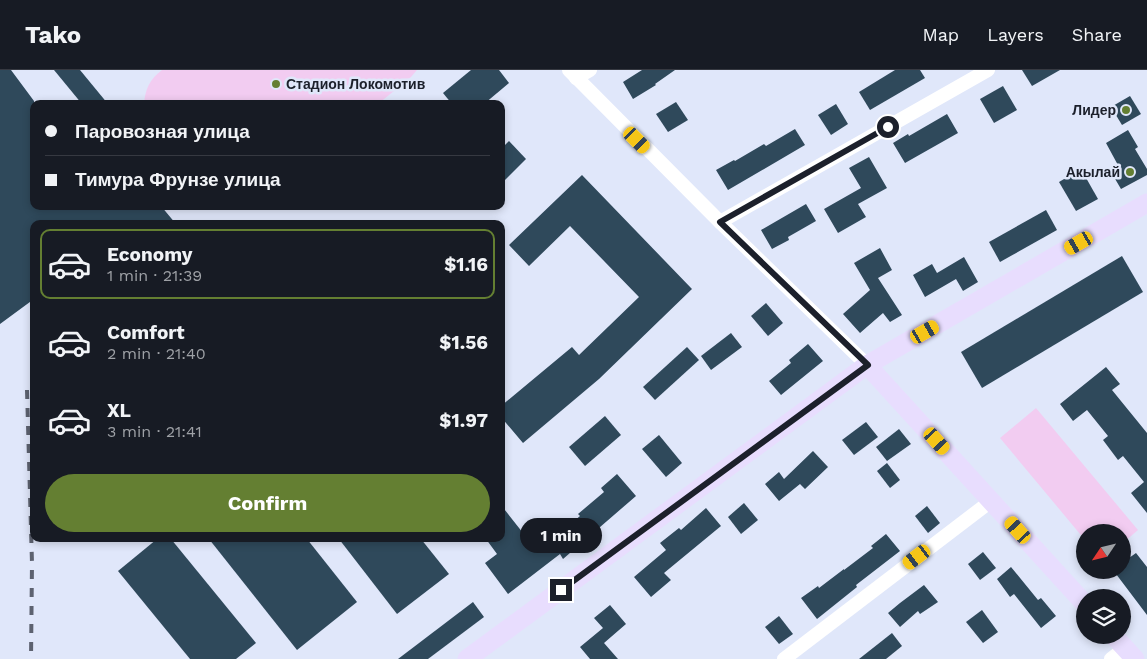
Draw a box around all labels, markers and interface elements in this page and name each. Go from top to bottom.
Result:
text: Tako [25,21,81,49]
text: Map [922,24,959,45]
text: Layers [987,24,1044,45]
text: Share [1072,24,1122,45]
place label: Стадион Локомотив [286,76,426,92]
marker: Стадион Локомотив [270,78,282,90]
place label: Лидер [1072,102,1116,118]
marker: Лидер [1120,104,1132,116]
route start [877,116,899,138]
text: Паровозная улица [75,120,250,143]
car [621,124,652,156]
place label: Акылай [1066,164,1120,180]
marker: Акылай [1124,166,1136,178]
text: Тимура Фрунзе улица [75,168,281,191]
car [1062,229,1095,257]
icon: car [47,242,92,287]
text: Economy [107,243,192,266]
text: $1.16 [444,253,488,276]
text: 1 min · 21:39 [107,266,202,285]
car [908,318,941,346]
icon: car [47,320,92,365]
text: Comfort [107,321,185,344]
text: $1.56 [439,331,488,354]
text: 2 min · 21:40 [107,344,206,363]
icon: car [47,398,92,443]
text: XL [107,399,131,422]
text: $1.97 [439,409,488,432]
text: 3 min · 21:41 [107,422,202,441]
car [921,425,952,457]
button: Confirm [45,474,490,532]
car [1002,514,1033,546]
callout: 1 min [520,518,602,552]
north arrow [1076,524,1131,579]
map controls [1076,524,1131,644]
text: 1 min [540,526,582,545]
car [900,542,933,572]
route end [550,579,572,601]
button: layers [1076,589,1131,644]

